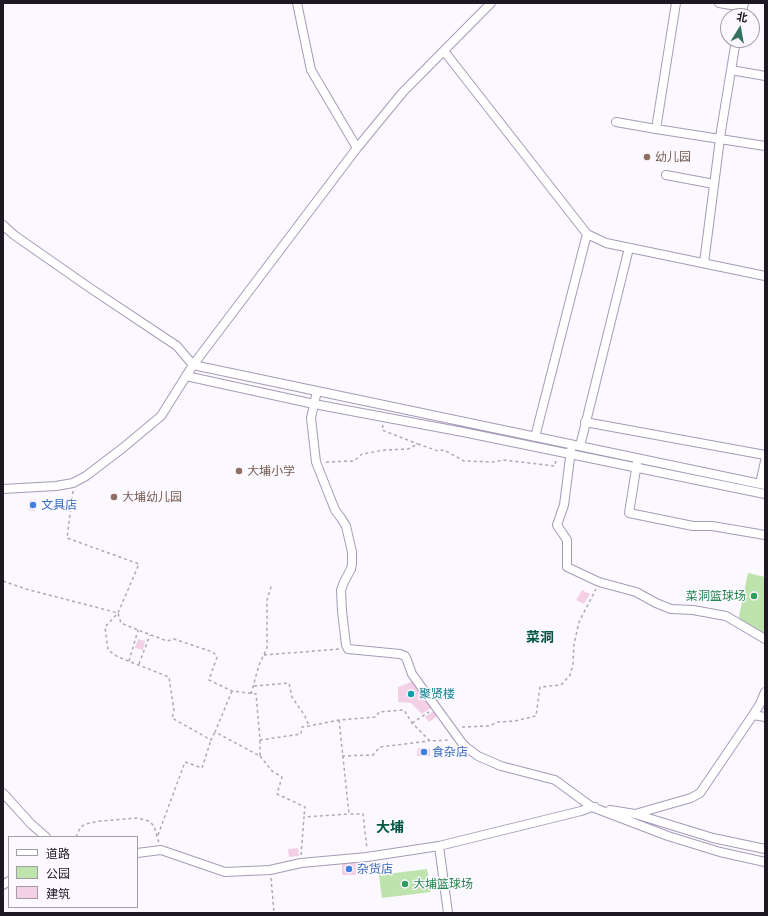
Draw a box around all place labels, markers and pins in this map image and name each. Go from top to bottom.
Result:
place label: 幼儿园 [655,150,691,164]
marker: 幼儿园 [642,152,652,162]
place label: 大埔小学 [247,464,295,478]
marker: 大埔小学 [234,466,244,476]
place label: 大埔幼儿园 [122,490,182,504]
marker: 大埔幼儿园 [109,492,119,502]
place label: 文具店 [41,498,77,512]
marker: 文具店 [28,500,38,510]
place label: 菜洞篮球场 [686,589,746,603]
marker: 菜洞篮球场 [749,591,759,601]
place label: 聚贤楼 [419,687,455,701]
marker: 聚贤楼 [406,689,416,699]
place label: 食杂店 [432,745,468,759]
marker: 食杂店 [419,747,429,757]
place label: 杂货店 [357,862,393,876]
marker: 杂货店 [344,864,354,874]
place label: 大埔篮球场 [413,877,473,891]
marker: 大埔篮球场 [400,879,410,889]

